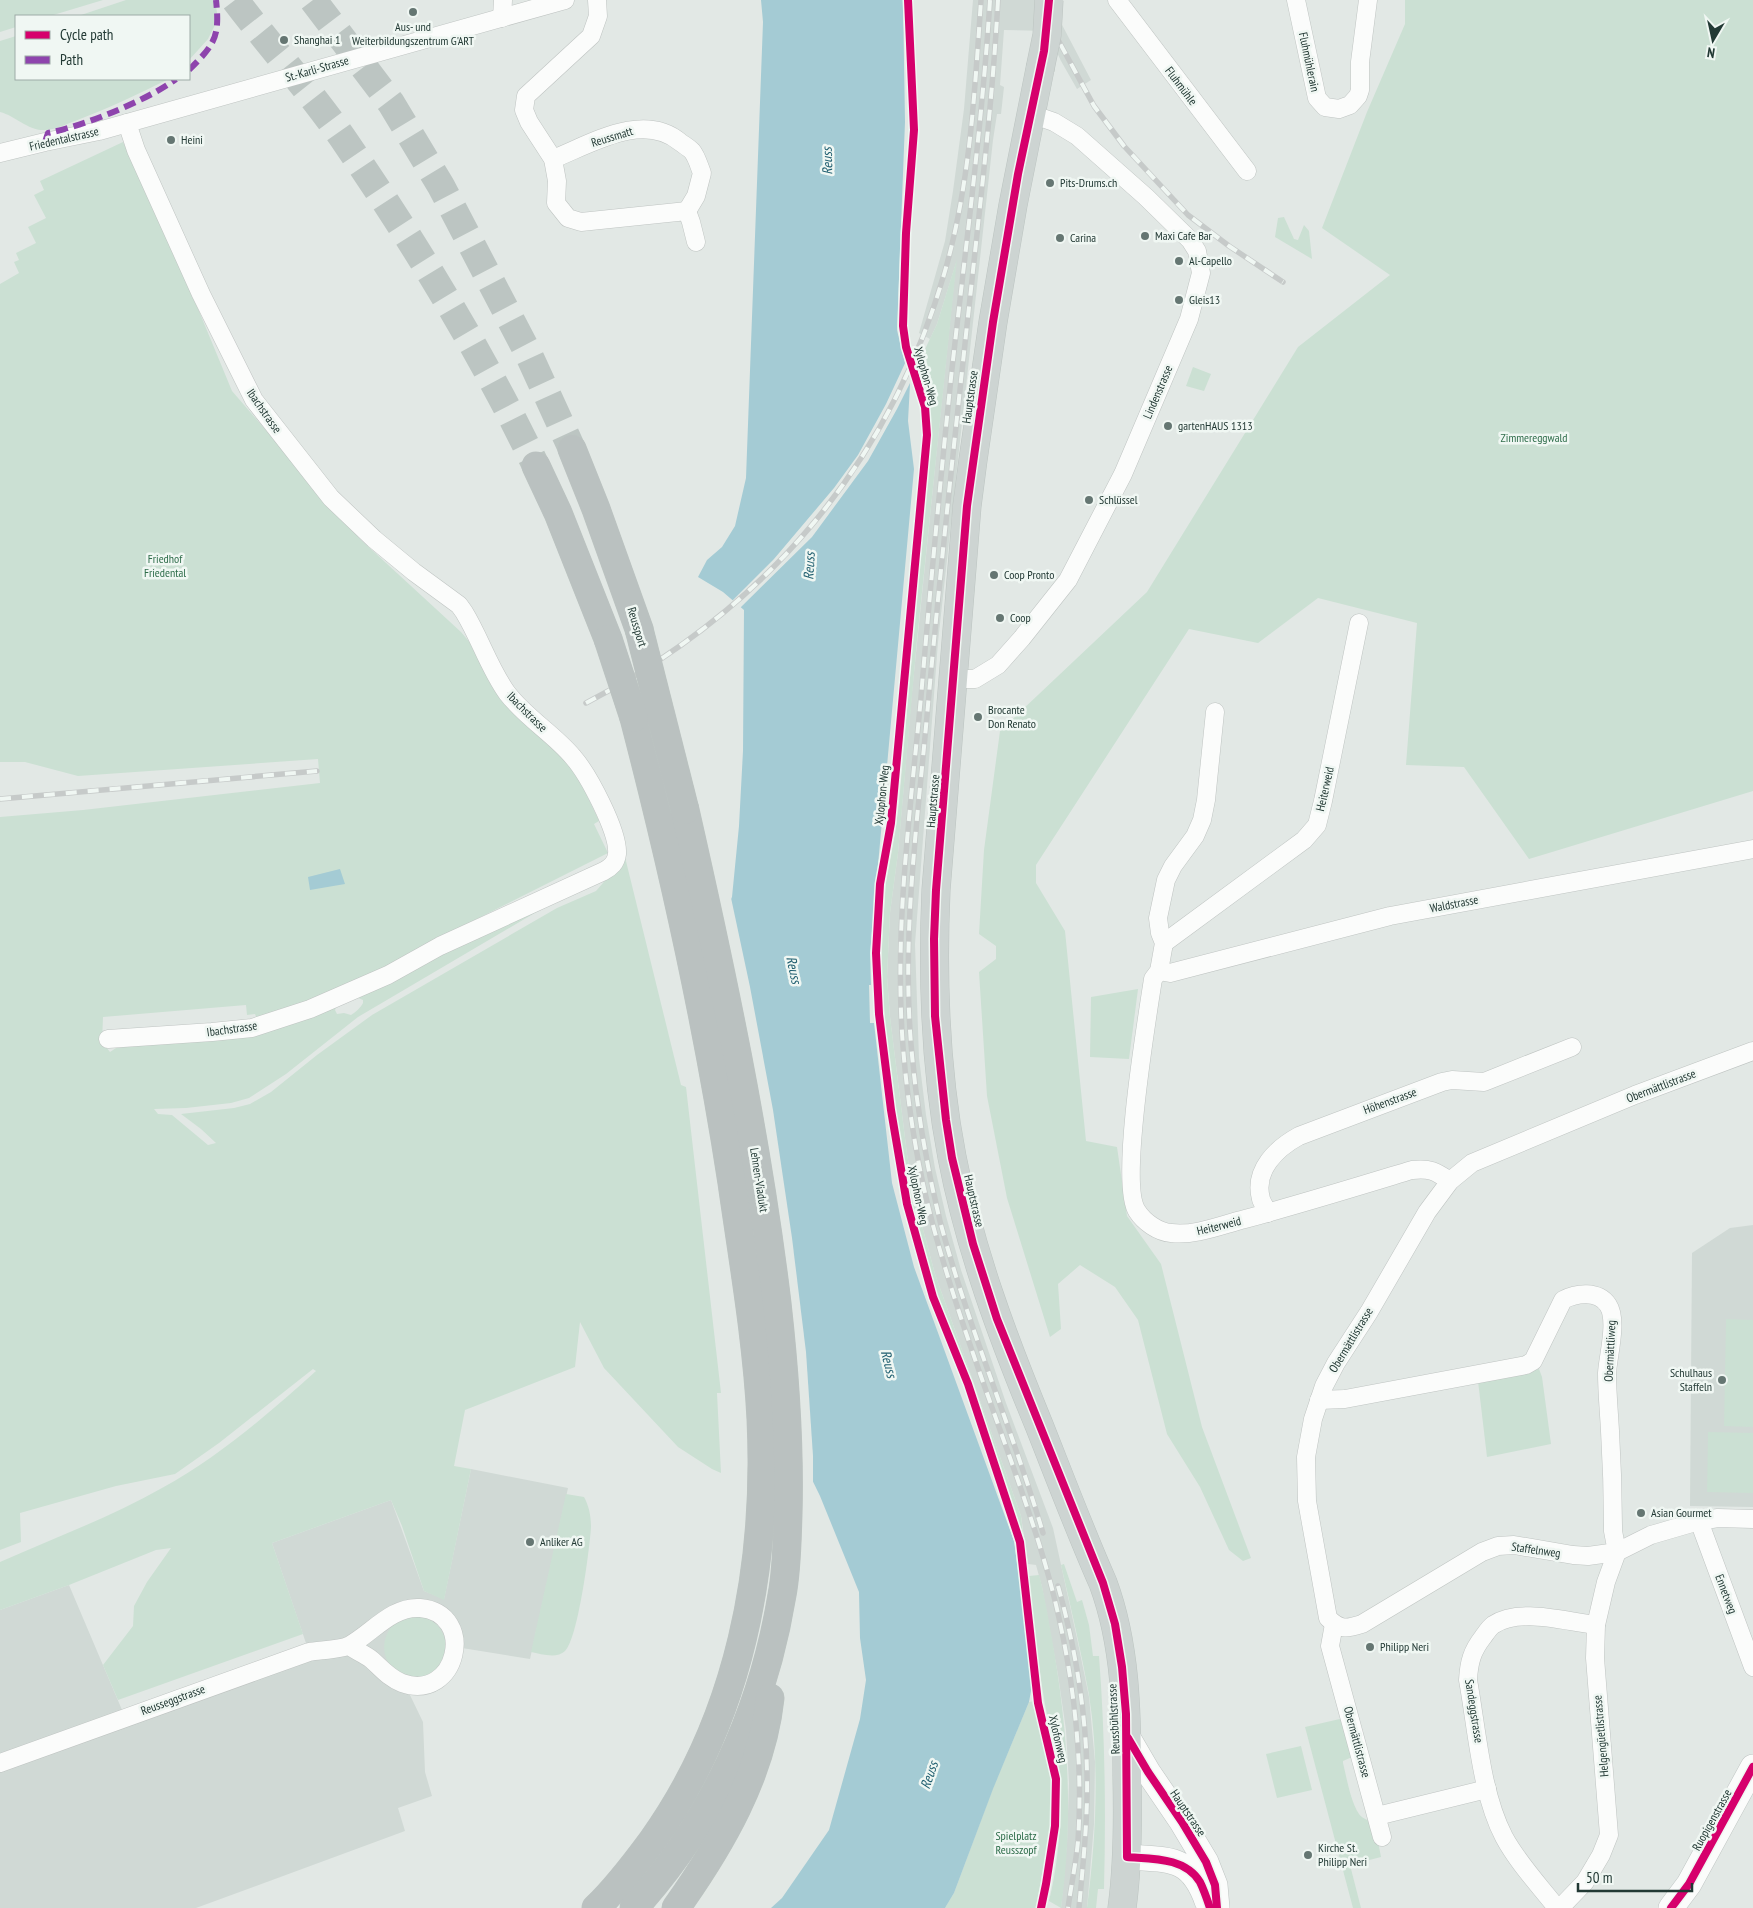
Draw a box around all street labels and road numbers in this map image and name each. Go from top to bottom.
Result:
street label: Fluhmühlerain [1296,31,1323,93]
street label: St.-Karli-Strasse [284,52,350,85]
street label: Fluhmühle [1162,63,1201,108]
street label: Friedentalstrasse [28,123,100,154]
street label: Reussmatt [589,123,635,150]
street label: Xylophon-Weg [911,345,942,407]
street label: Lindenstrasse [1140,363,1176,421]
street label: Hauptstrasse [958,369,981,424]
street label: Ibachstrasse [244,386,285,436]
street label: Reussport [624,605,651,649]
street label: Ibachstrasse [504,688,551,735]
street label: Xylophon-Weg [871,764,892,826]
street label: Heiterweid [1312,765,1337,813]
street label: Hauptstrasse [923,774,942,828]
street label: Waldstrasse [1428,891,1479,916]
street label: Ibachstrasse [206,1018,258,1039]
street label: Obermättlistrasse [1624,1065,1698,1106]
street label: Höhenstrasse [1361,1084,1419,1117]
street label: Lehnen-Viadukt [747,1147,772,1214]
street label: Xylophon-Weg [905,1164,932,1226]
street label: Hauptstrasse [961,1173,988,1229]
street label: Heiterweid [1195,1213,1243,1238]
street label: Obermättlistrasse [1325,1304,1376,1375]
street label: Obermättliweg [1600,1320,1619,1382]
street label: Staffelnweg [1511,1539,1562,1560]
street label: Ennetweg [1712,1572,1741,1616]
street label: Sandeggstrasse [1462,1678,1487,1744]
street label: Reusseggstrasse [139,1681,207,1718]
street label: Reussbühlstrasse [1104,1683,1123,1755]
street label: Helgengüetlistrasse [1589,1694,1612,1778]
street label: Obermättlistrasse [1341,1705,1374,1779]
street label: Xylofonweg [1046,1714,1071,1764]
street label: Hauptstrasse [1167,1786,1210,1839]
street label: Ruopigenstrasse [1689,1786,1735,1853]

